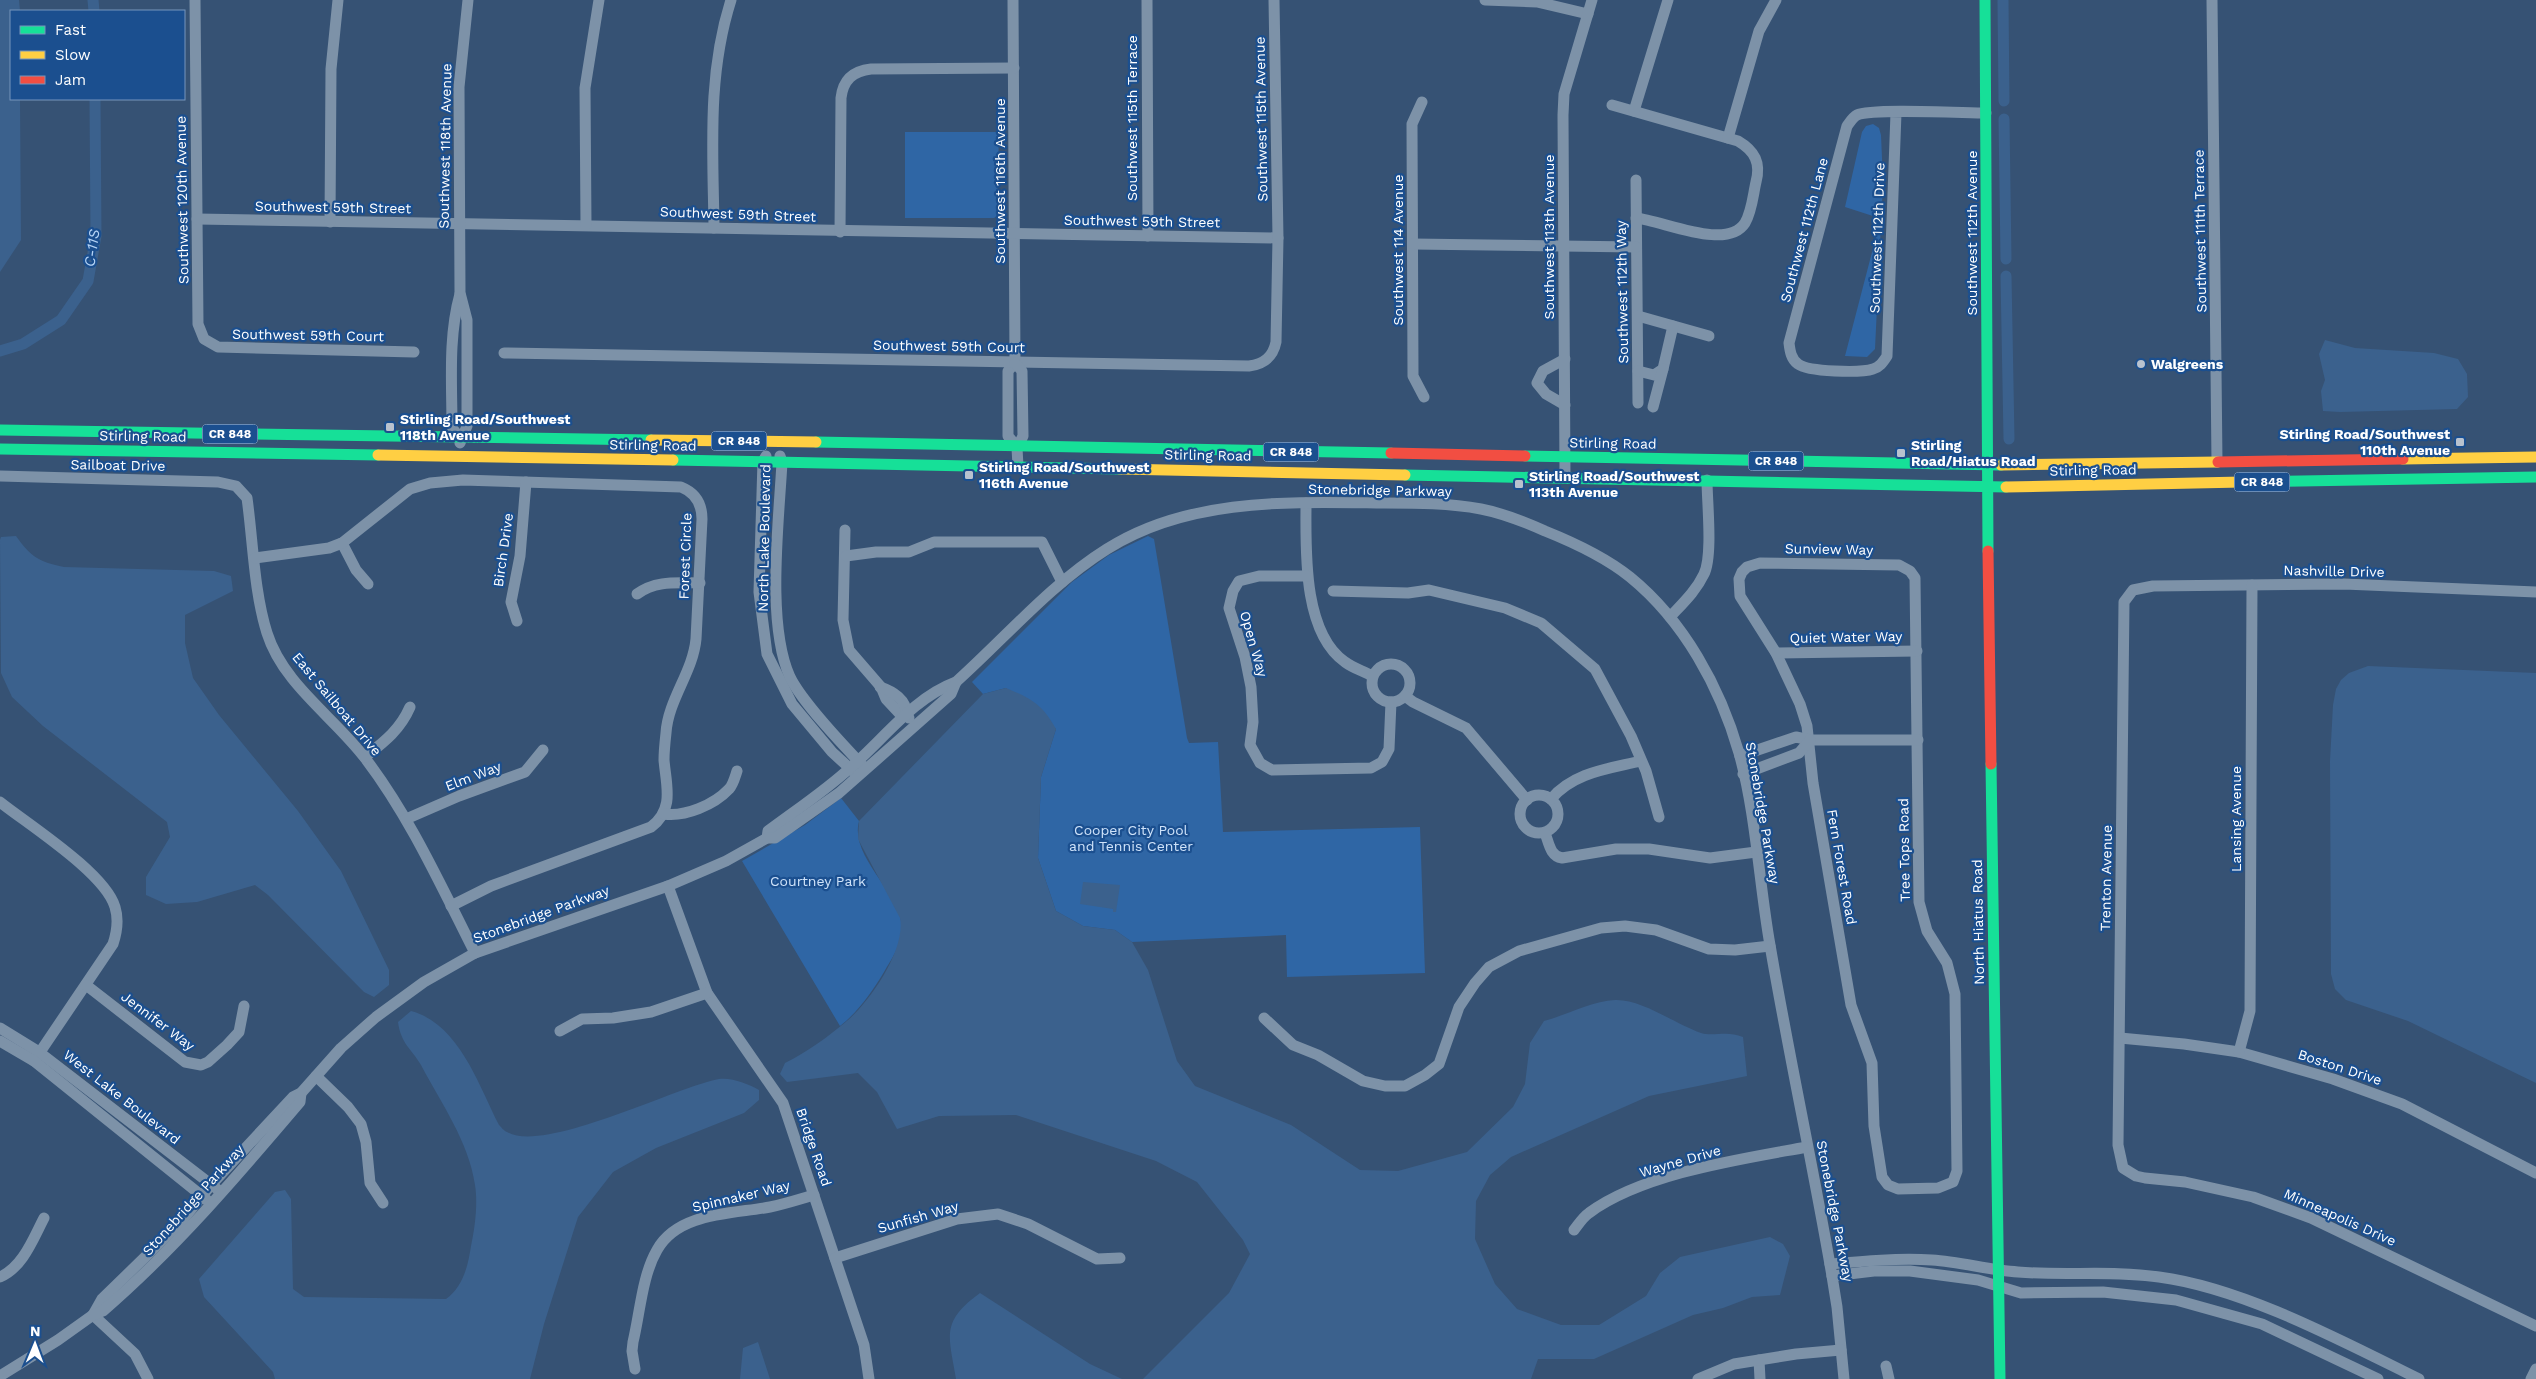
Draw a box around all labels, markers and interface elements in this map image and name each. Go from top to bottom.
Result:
legend [10,10,185,100]
text: Fast [55,21,87,39]
street label: Southwest 115th Terrace [1124,35,1140,201]
street label: Southwest 115th Avenue [1252,36,1270,202]
text: Slow [55,46,91,64]
street label: Southwest 118th Avenue [436,63,454,229]
text: Jam [55,71,86,89]
street label: Southwest 116th Avenue [992,98,1008,264]
street label: Southwest 120th Avenue [173,116,191,284]
street label: Southwest 111th Terrace [2191,149,2209,313]
street label: Southwest 112th Avenue [1964,150,1980,316]
street label: Southwest 113th Avenue [1541,154,1557,320]
street label: Southwest 112th Lane [1777,156,1831,304]
street label: Southwest 112th Drive [1866,162,1888,314]
street label: Southwest 114 Avenue [1390,175,1406,325]
street label: Southwest 59th Street [255,198,411,216]
street label: Southwest 59th Street [660,203,816,225]
street label: Southwest 59th Street [1064,212,1220,230]
street label: Southwest 112th Way [1613,219,1631,364]
water label: C-11S [80,228,104,268]
street label: Southwest 59th Court [232,326,384,344]
street label: Southwest 59th Court [873,337,1025,355]
place label: Walgreens [2151,356,2224,372]
marker: Walgreens [2135,358,2147,370]
place label: Stirling Road/Southwest 118th Avenue [400,411,570,443]
marker: Stirling Road/Southwest 118th Avenue [384,421,396,433]
road number: CR 848 [202,424,258,444]
place label: Stirling Road/Southwest 110th Avenue [2280,426,2450,458]
street label: Stirling Road [99,427,187,445]
road number: CR 848 [712,432,766,451]
street label: Stirling Road [1569,434,1657,452]
street label: Stirling Road [609,436,697,454]
marker: Stirling Road/Southwest 110th Avenue [2454,436,2466,448]
place label: Stirling Road/Hiatus Road [1911,437,2036,469]
road number: CR 848 [1264,442,1318,462]
street label: Stirling Road [1164,446,1252,464]
marker: Stirling Road/Hiatus Road [1895,447,1907,459]
road number: CR 848 [1748,452,1804,471]
street label: Sailboat Drive [70,456,166,474]
place label: Stirling Road/Southwest 116th Avenue [979,459,1149,491]
street label: Stirling Road [2049,461,2137,479]
street label: North Lake Boulevard [755,464,773,612]
place label: Stirling Road/Southwest 113th Avenue [1529,468,1699,500]
marker: Stirling Road/Southwest 116th Avenue [963,469,975,481]
road number: CR 848 [2234,472,2290,492]
marker: Stirling Road/Southwest 113th Avenue [1513,478,1525,490]
street label: Stonebridge Parkway [1308,481,1453,499]
street label: Birch Drive [490,512,516,588]
street label: Forest Circle [675,512,695,600]
street label: Sunview Way [1785,540,1874,558]
street label: Nashville Drive [2283,562,2385,580]
street label: Open Way [1237,609,1271,680]
street label: Quiet Water Way [1789,628,1903,646]
street label: East Sailboat Drive [289,649,385,759]
street label: Stonebridge Parkway [1743,741,1783,886]
street label: Elm Way [443,758,504,794]
street label: Lansing Avenue [2228,766,2244,872]
street label: Tree Tops Road [1895,798,1913,902]
street label: Fern Forest Road [1824,808,1860,926]
park label: Cooper City Pool and Tennis Center [1069,822,1193,854]
street label: Trenton Avenue [2097,825,2115,931]
street label: North Hiatus Road [1969,859,1987,985]
park label: Courtney Park [770,873,866,889]
street label: Stonebridge Parkway [471,882,612,946]
street label: Jennifer Way [118,988,198,1054]
street label: Boston Drive [2296,1046,2384,1088]
street label: West Lake Boulevard [61,1047,183,1147]
street label: Bridge Road [793,1106,835,1188]
street label: Stonebridge Parkway [1813,1139,1857,1284]
street label: Stonebridge Parkway [139,1141,248,1259]
street label: Wayne Drive [1637,1142,1723,1180]
street label: Spinnaker Way [691,1177,792,1215]
street label: Minneapolis Drive [2281,1185,2399,1249]
street label: Sunfish Way [876,1198,961,1236]
north arrow [10,1319,60,1369]
text: N [30,1323,41,1339]

